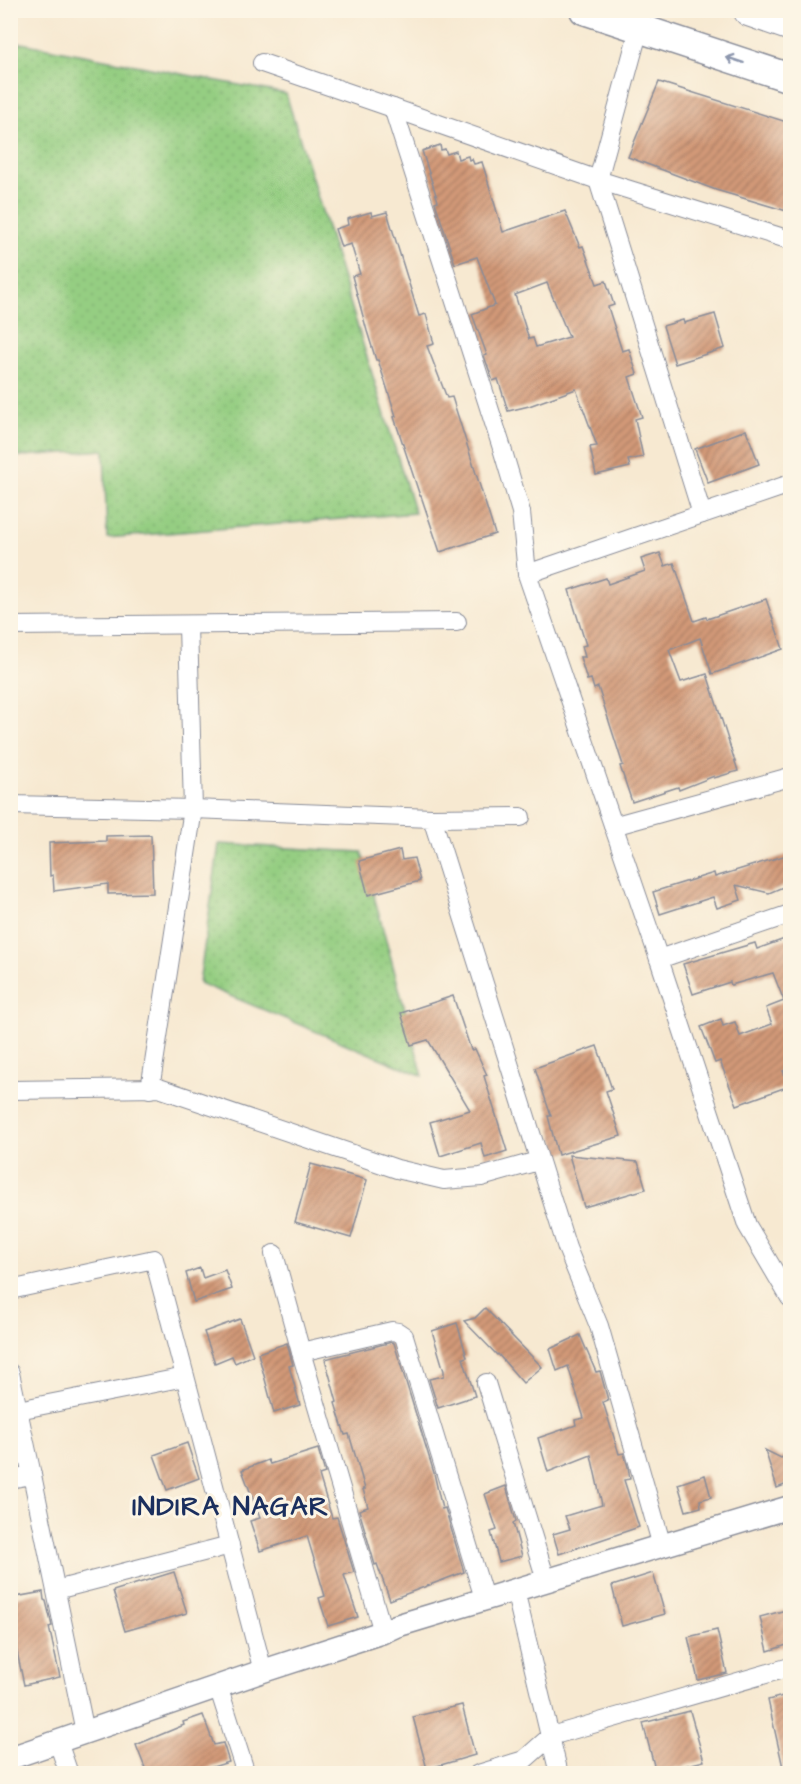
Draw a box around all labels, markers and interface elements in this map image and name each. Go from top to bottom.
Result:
one-way arrow [726,54,745,65]
district label: INDIRA NAGAR [132,1488,330,1526]

